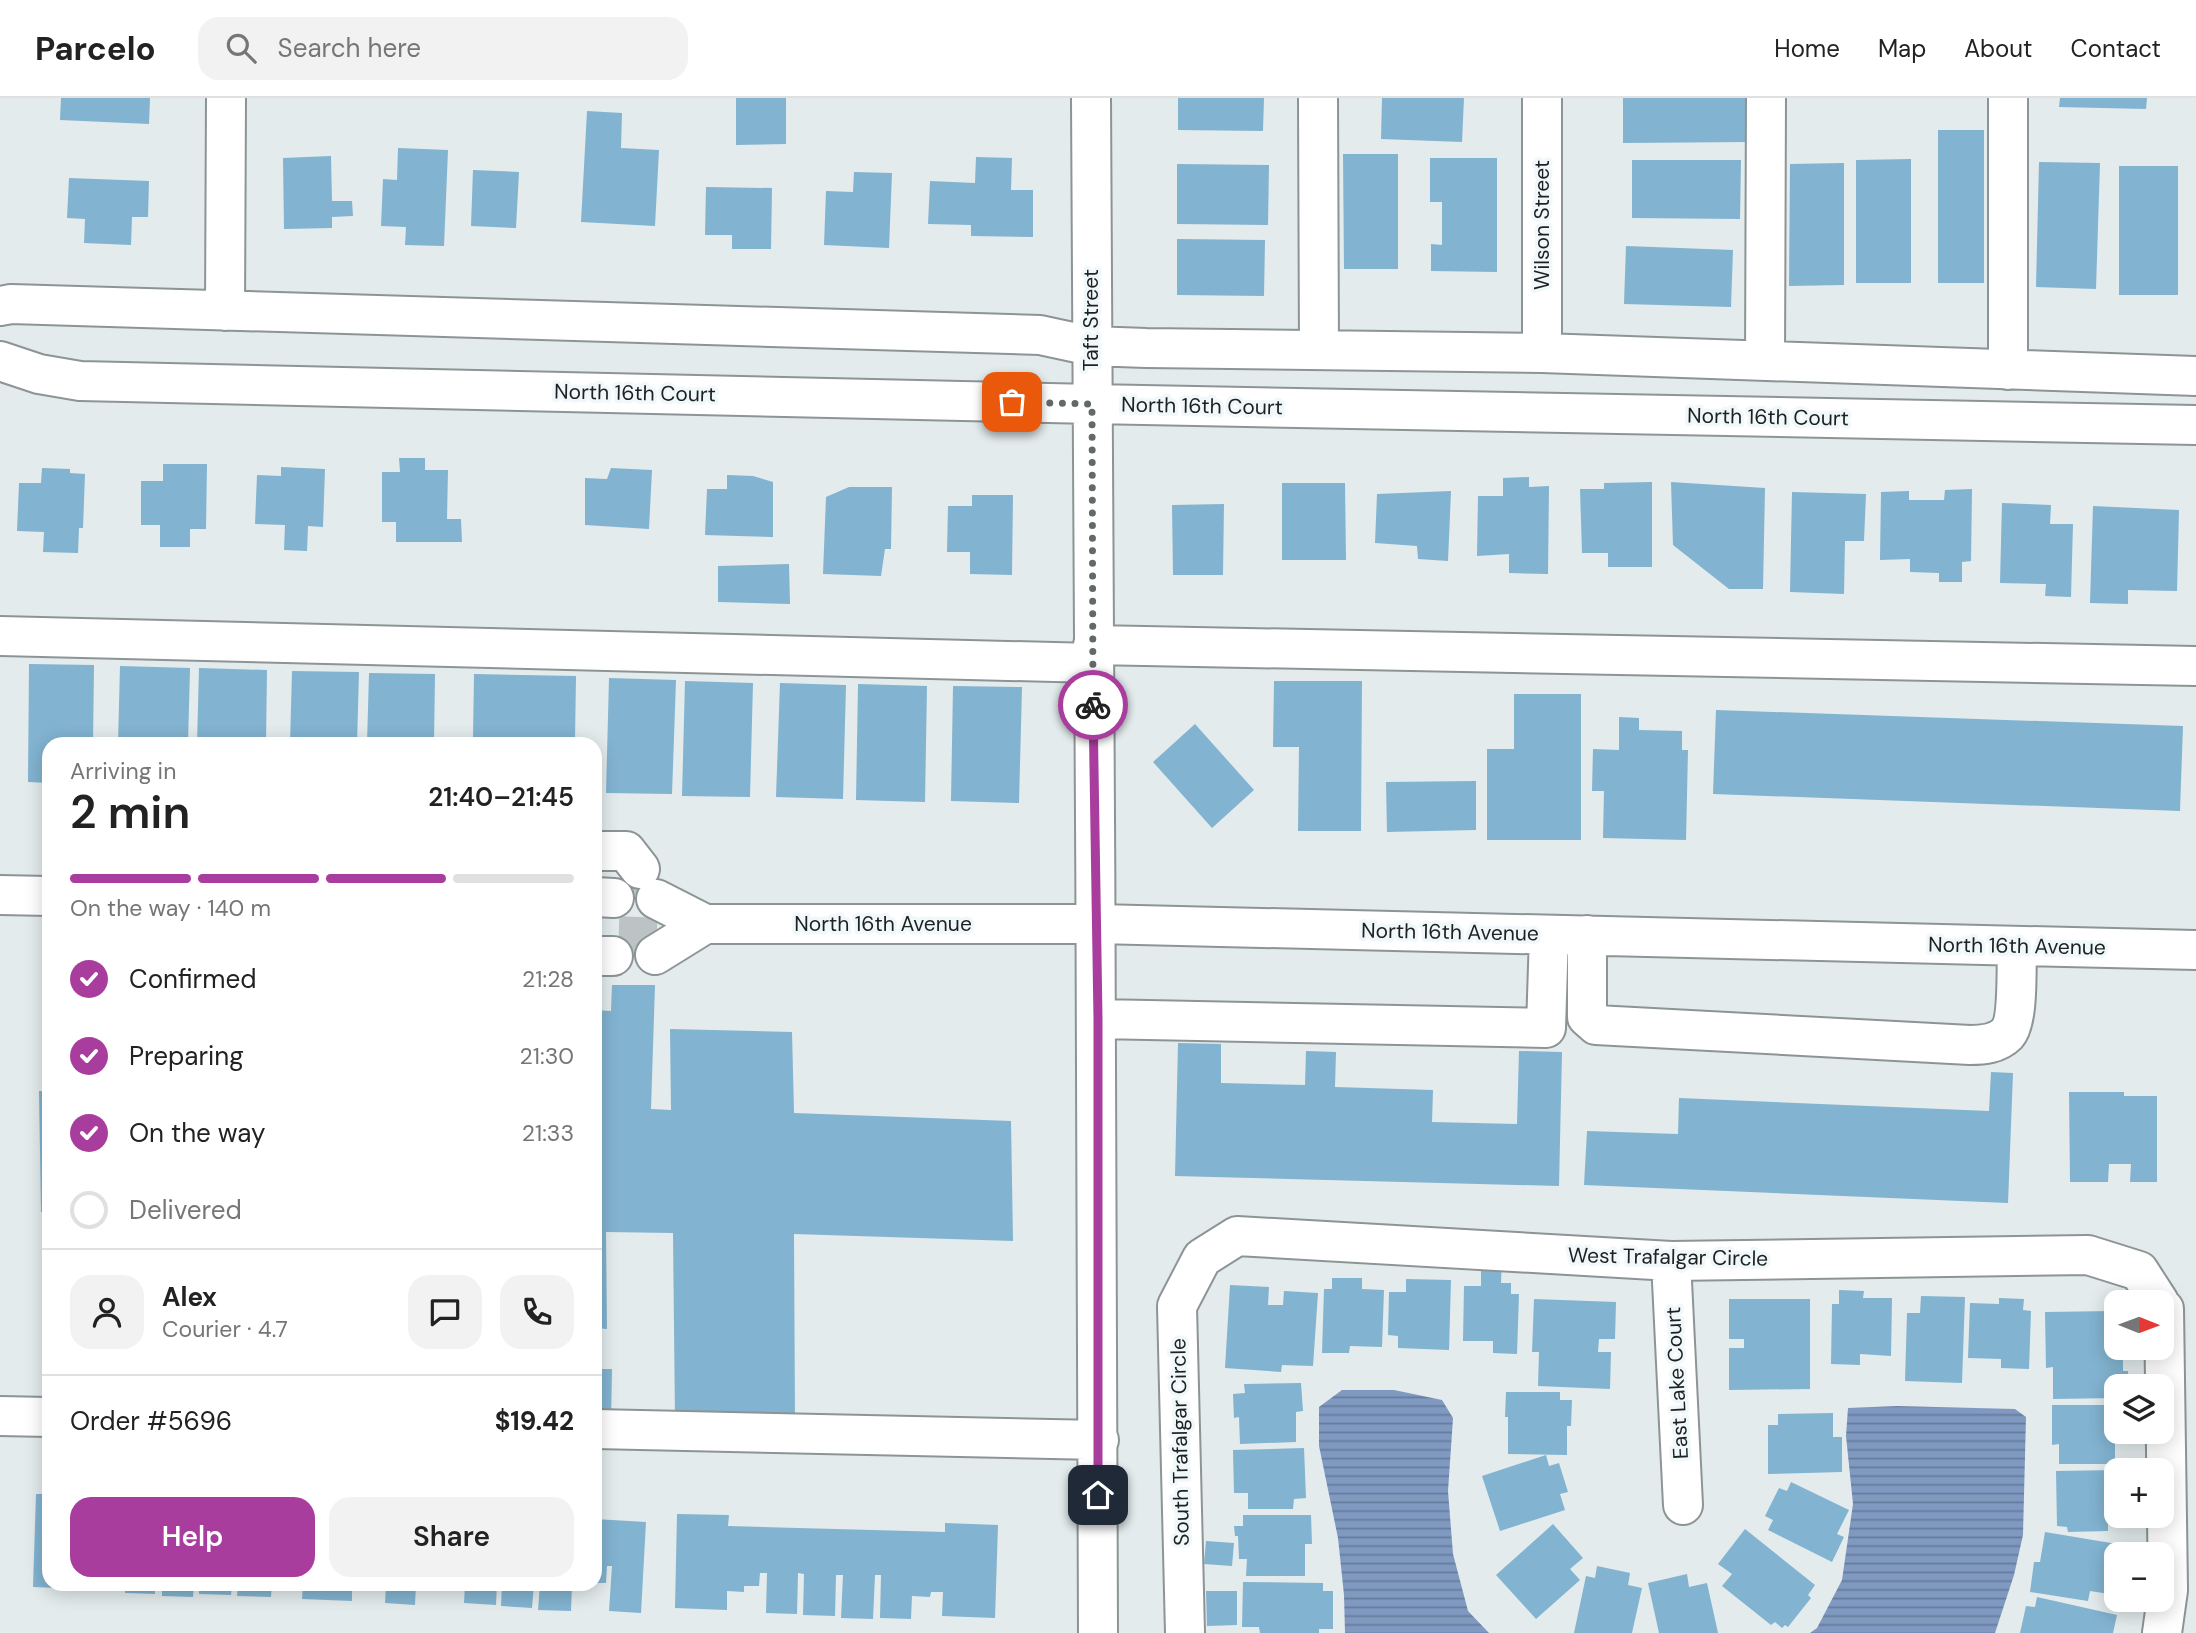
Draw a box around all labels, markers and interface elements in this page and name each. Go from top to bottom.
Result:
search box [198,17,688,80]
text: Parcelo [35,27,156,70]
icon: search [222,29,260,67]
text: Search here [278,31,421,65]
text: Home [1774,33,1840,64]
text: Map [1878,33,1926,64]
text: About [1964,33,2033,64]
text: Contact [2071,33,2161,64]
street label: Wilson Street [1528,160,1556,290]
street label: Taft Street [1077,269,1105,371]
pin [982,372,1042,432]
street label: North 16th Court [554,378,716,408]
icon: bag [993,383,1031,421]
street label: North 16th Court [1121,391,1283,421]
street label: North 16th Court [1687,402,1849,432]
courier [1058,670,1128,740]
icon: bike [1074,686,1112,724]
text: Arriving in [70,756,176,786]
text: 21:40–21:45 [428,780,574,814]
text: 2 min [70,782,190,842]
text: On the way · 140 m [70,893,271,923]
street label: North 16th Avenue [794,910,972,938]
street label: North 16th Avenue [1361,916,1539,948]
street label: North 16th Avenue [1928,930,2106,962]
icon: check [70,960,108,998]
text: Confirmed [129,962,256,996]
text: 21:28 [522,964,574,994]
icon: check [70,1037,108,1075]
text: Preparing [129,1039,244,1073]
text: 21:30 [520,1041,574,1071]
icon: check [70,1114,108,1152]
text: On the way [129,1116,265,1150]
text: 21:33 [522,1118,574,1148]
text: Delivered [129,1193,242,1227]
street label: West Trafalgar Circle [1568,1241,1768,1273]
button: person [70,1275,144,1349]
button: chat [408,1275,482,1349]
button: phone [500,1275,574,1349]
text: Alex [162,1280,217,1314]
north arrow [2104,1290,2174,1360]
map controls [2104,1290,2174,1612]
street label: East Lake Court [1659,1306,1695,1460]
text: Courier · 4.7 [162,1314,288,1344]
street label: South Trafalgar Circle [1164,1338,1196,1546]
button: layers [2104,1374,2174,1444]
text: Order #5696 [70,1404,232,1438]
text: $19.42 [495,1404,574,1438]
button: + [2104,1458,2174,1528]
pin [1068,1465,1128,1525]
icon: home [1079,1476,1117,1514]
button: Help [70,1497,315,1577]
button: Share [329,1497,574,1577]
button: − [2104,1542,2174,1612]

